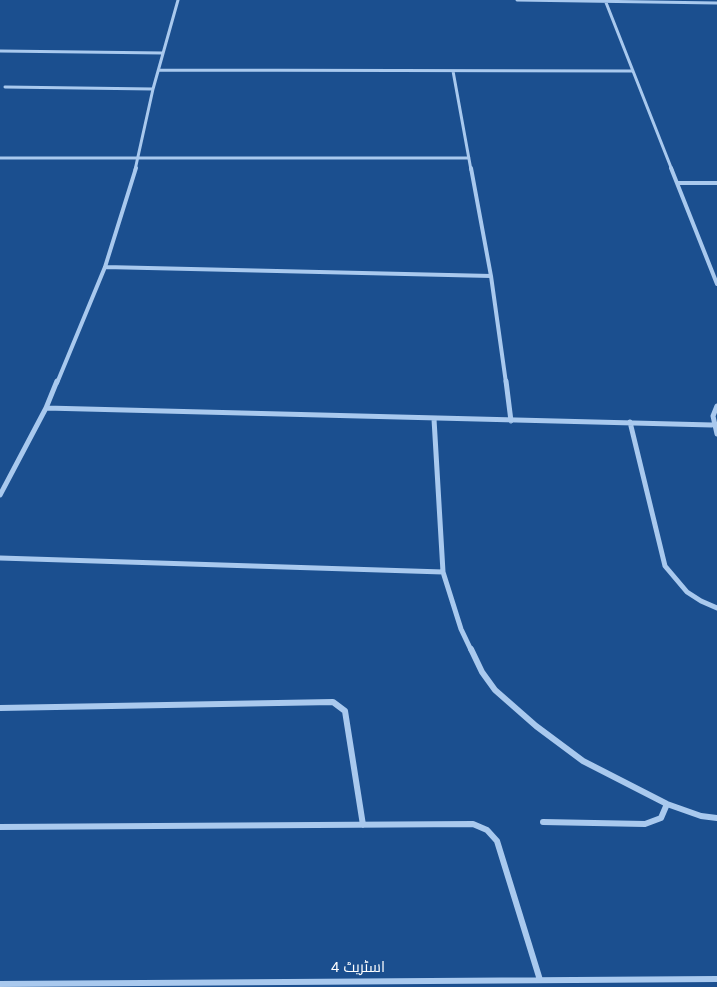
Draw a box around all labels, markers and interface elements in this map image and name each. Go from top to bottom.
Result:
street label: اسٹریٹ 4 [331,959,385,977]

